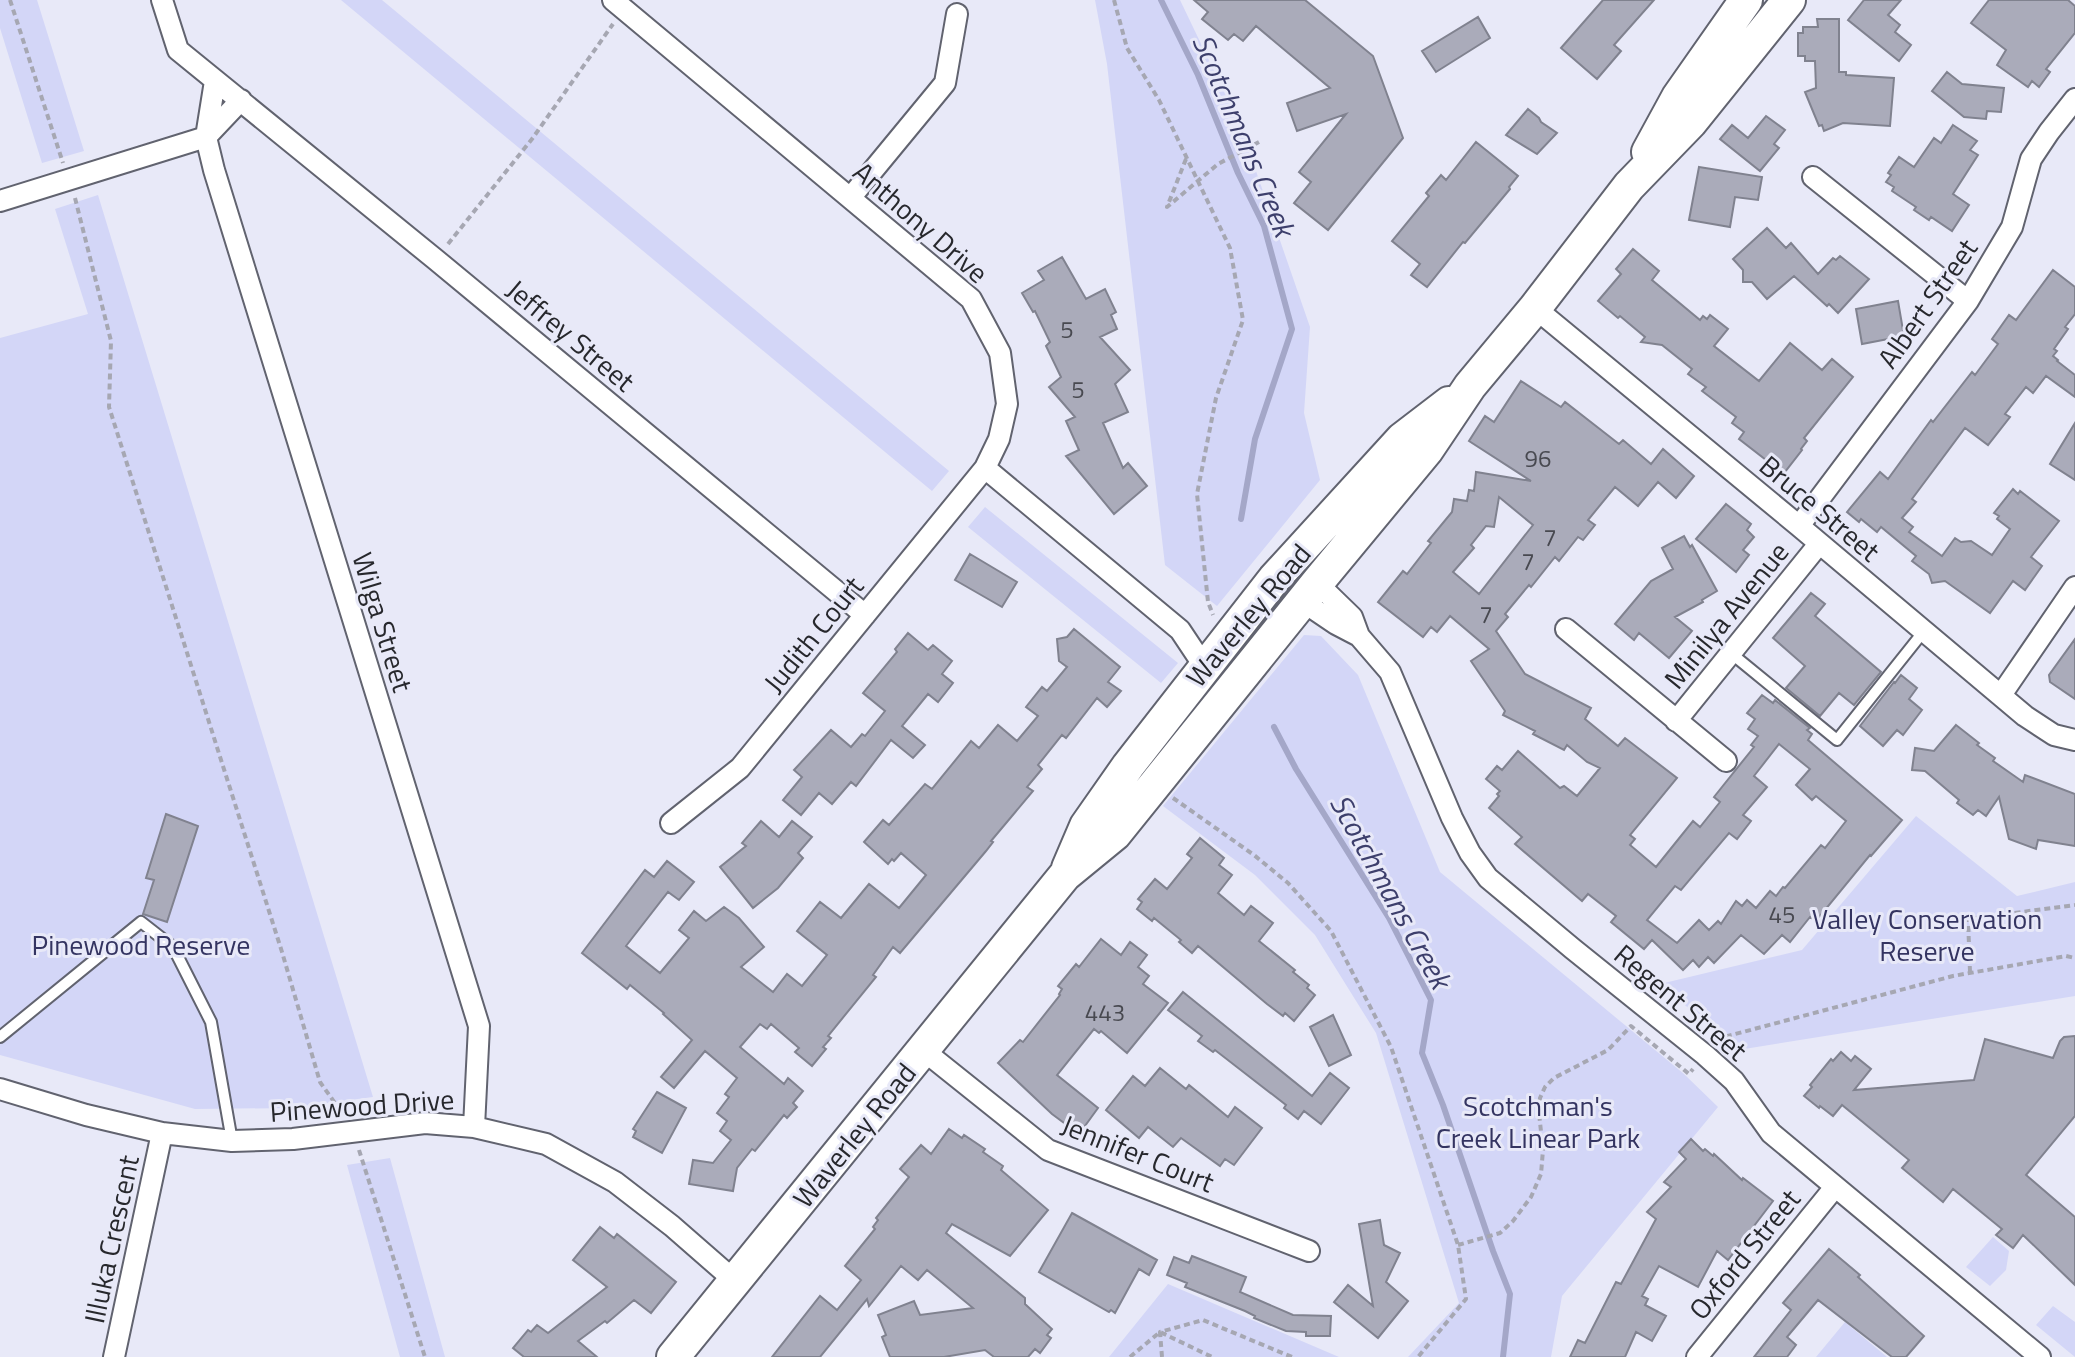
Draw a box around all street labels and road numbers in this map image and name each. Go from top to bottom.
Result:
street label: Anthony Drive [844,151,998,293]
street label: Albert Street [1866,229,1988,377]
street label: Jeffrey Street [498,268,645,402]
street label: Bruce Street [1750,444,1890,572]
street label: Minilya Avenue [1653,532,1799,698]
street label: Waverley Road [1175,534,1321,696]
street label: Wilga Street [341,547,425,697]
street label: Judith Court [753,566,874,702]
street label: Regent Street [1605,933,1757,1071]
street label: Waverley Road [782,1053,926,1217]
street label: Pinewood Drive [268,1077,456,1133]
street label: Jennifer Court [1055,1103,1221,1203]
street label: Illuka Crescent [72,1151,150,1327]
street label: Oxford Street [1678,1179,1810,1329]

